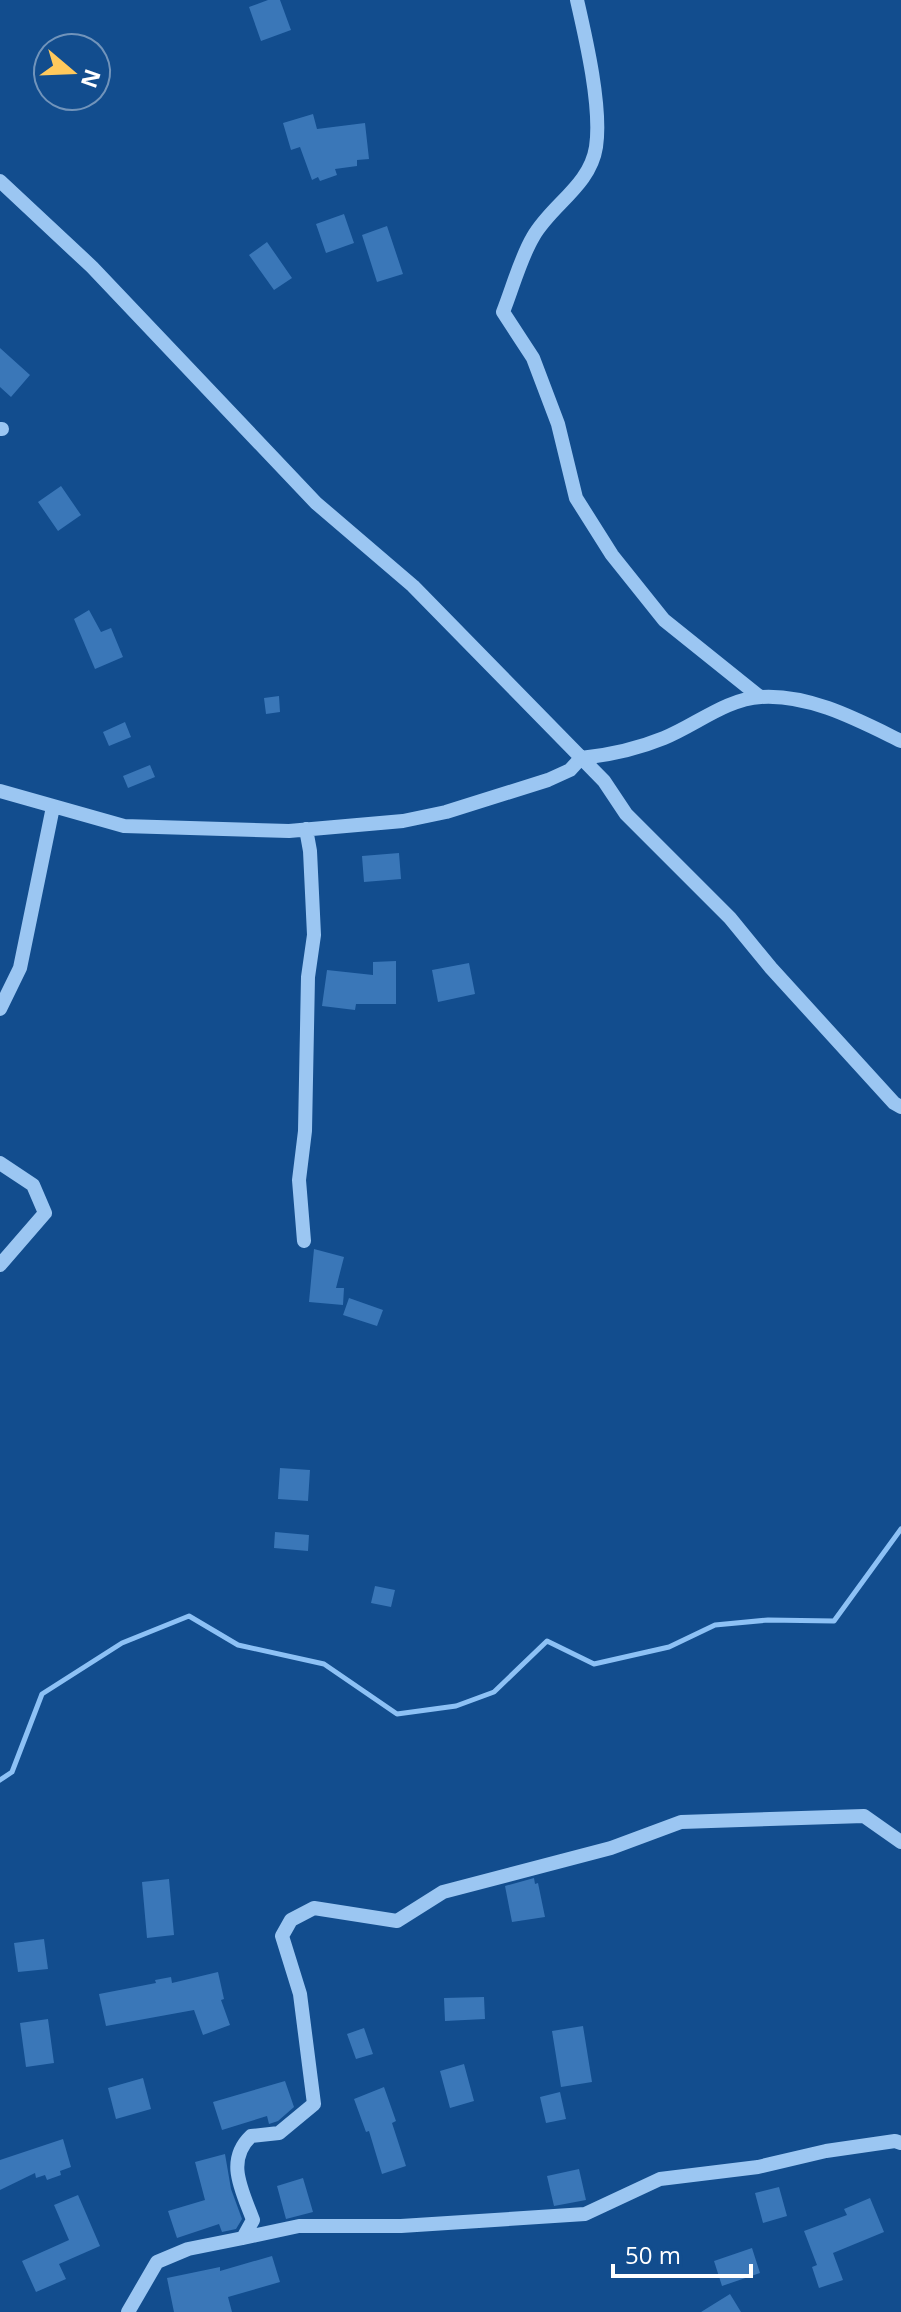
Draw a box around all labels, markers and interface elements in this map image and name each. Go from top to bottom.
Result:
north arrow [32,32,112,112]
text: N [75,65,109,92]
scale bar [613,2228,751,2278]
text: 50 m [625,2238,681,2271]

